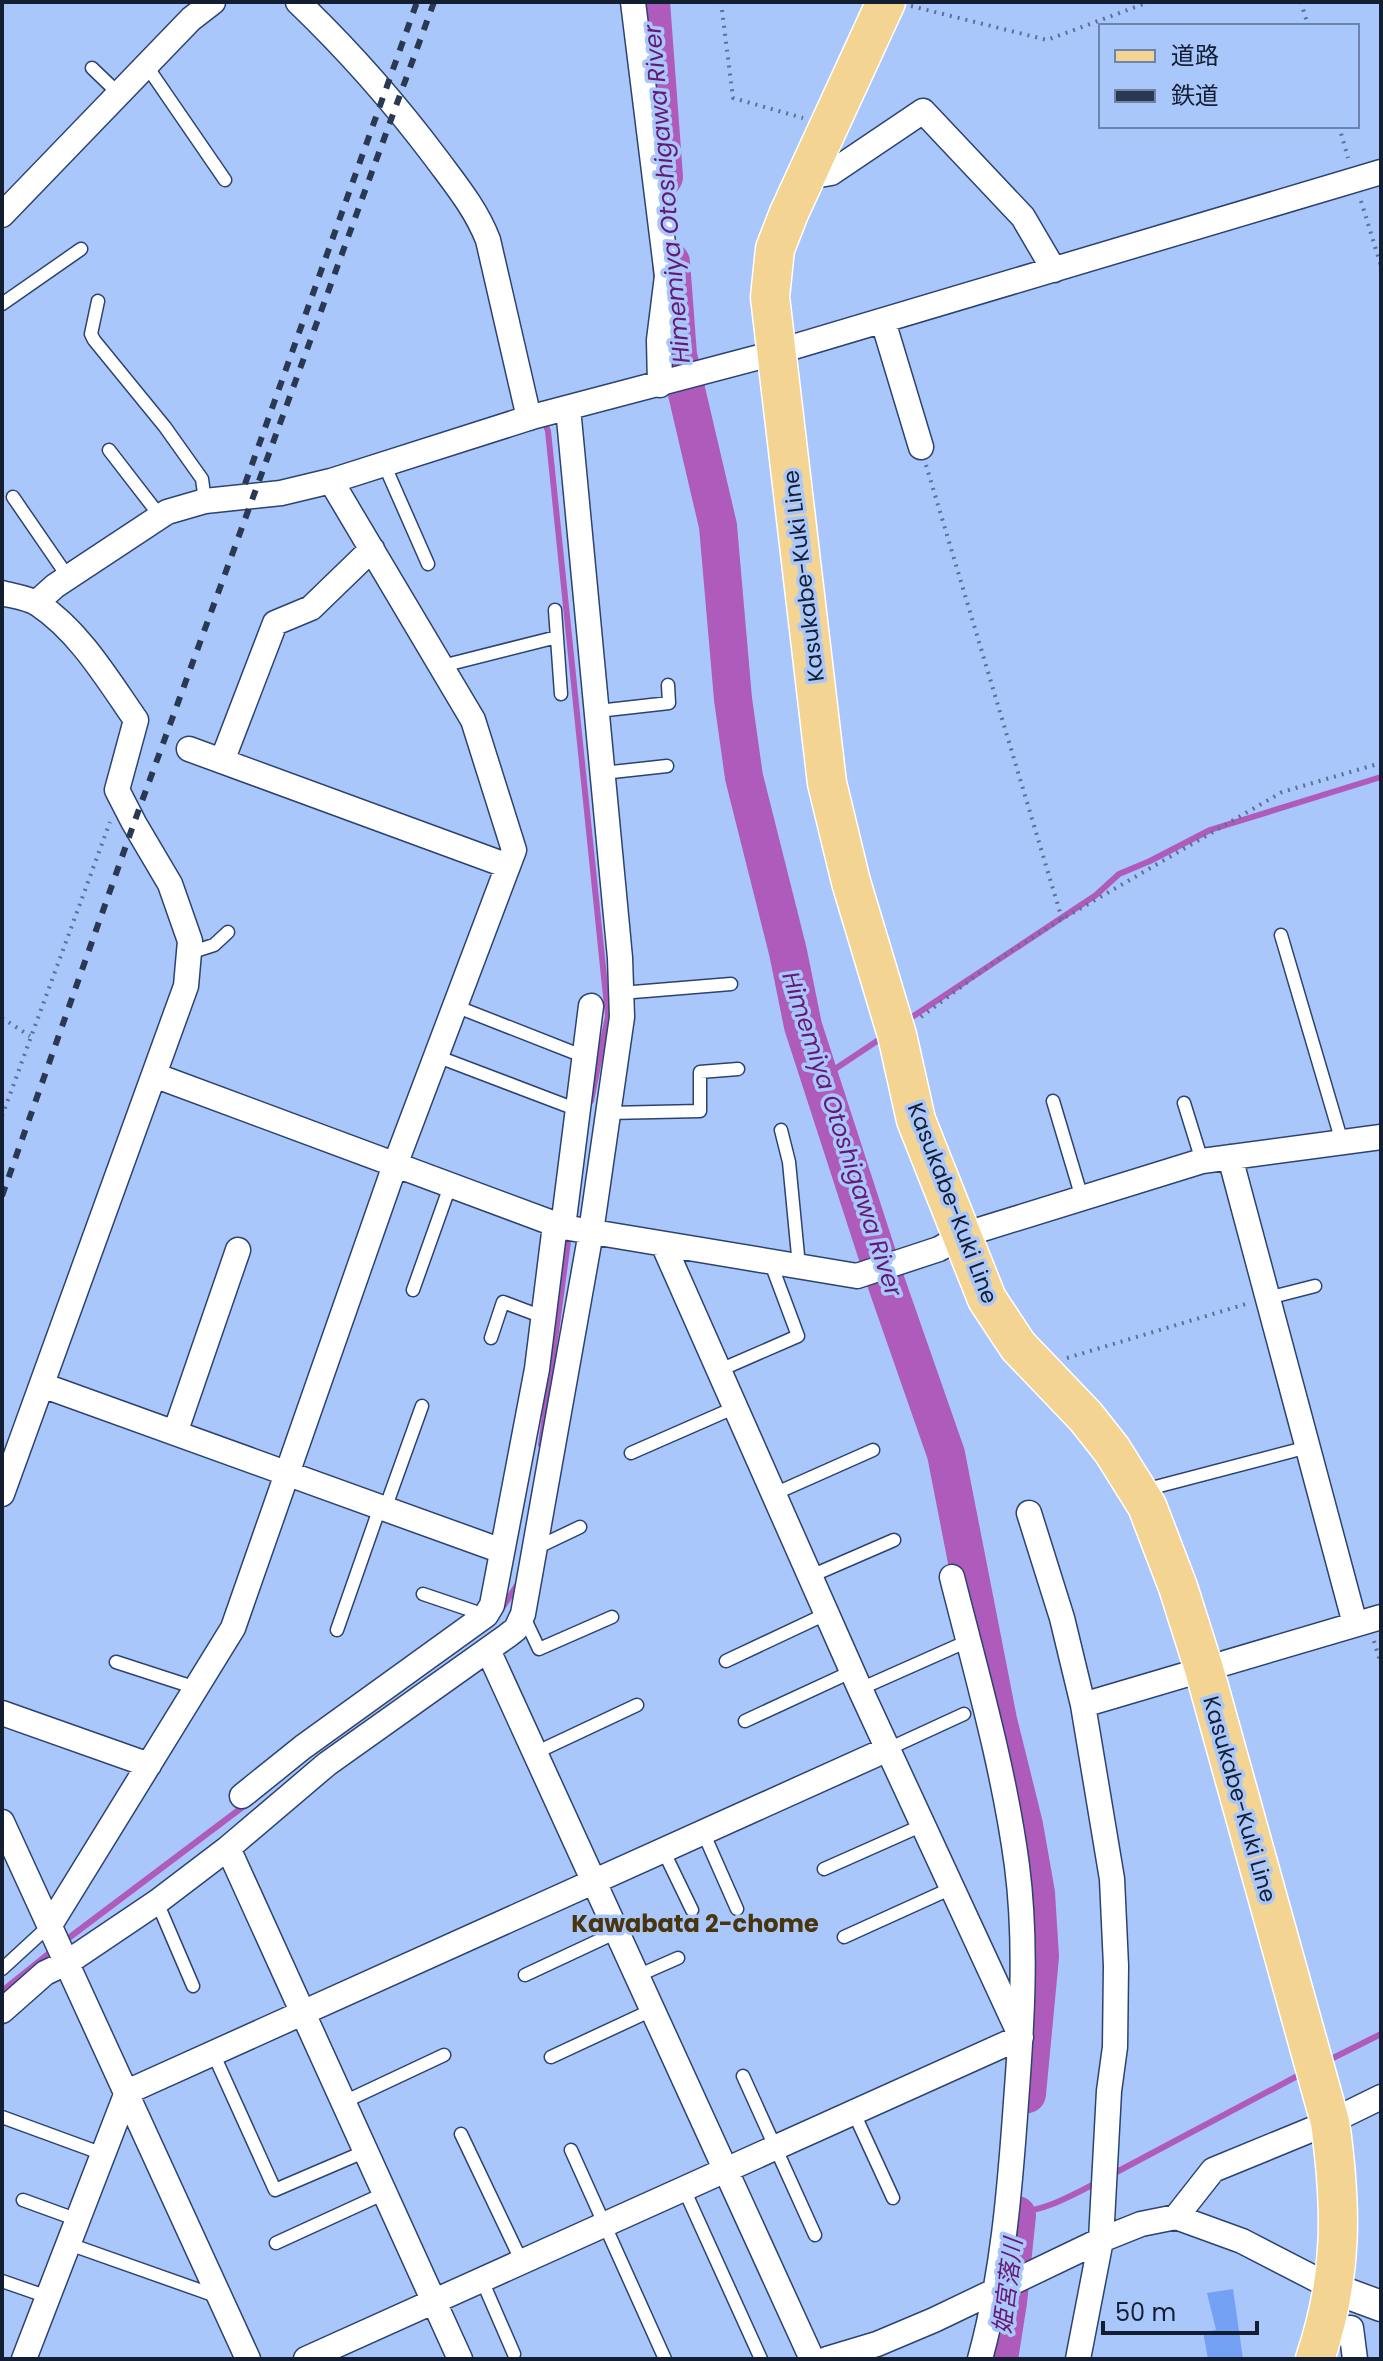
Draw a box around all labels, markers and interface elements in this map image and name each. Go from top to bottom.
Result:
water label: Himemiya Otoshigawa River [635,22,698,365]
legend [1099,24,1359,128]
text: 道路 [1171,39,1219,72]
text: 鉄道 [1171,79,1219,112]
street label: Kasukabe-Kuki Line [775,468,832,684]
water label: Himemiya Otoshigawa River [774,967,911,1301]
street label: Kasukabe-Kuki Line [900,1098,1005,1308]
street label: Kasukabe-Kuki Line [1195,1693,1284,1906]
district label: Kawabata 2-chome [571,1907,819,1940]
water label: 姫宮落川 [985,2233,1030,2336]
scale bar [1103,2285,1257,2335]
text: 50 m [1115,2296,1176,2329]

